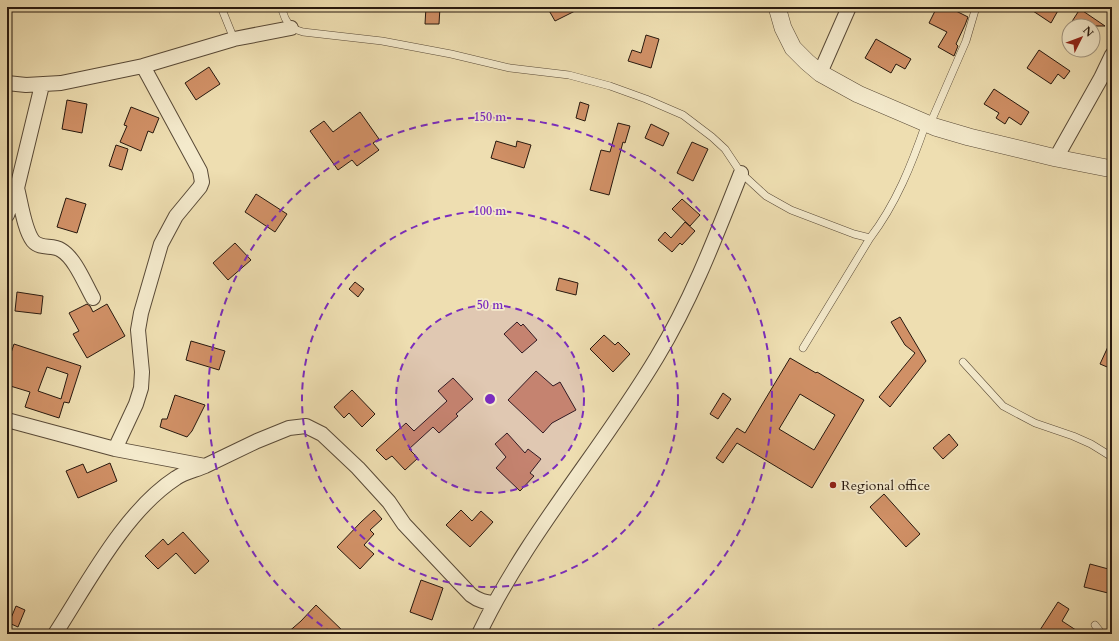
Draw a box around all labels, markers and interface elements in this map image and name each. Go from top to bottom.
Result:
north arrow [1061,18,1101,58]
text: N [1079,23,1097,41]
text: 150 m [474,109,507,125]
text: 100 m [474,203,507,219]
text: 50 m [477,297,504,313]
centre of rings [483,392,497,406]
place label: Regional office [841,476,930,495]
marker: Regional office [828,480,838,490]

